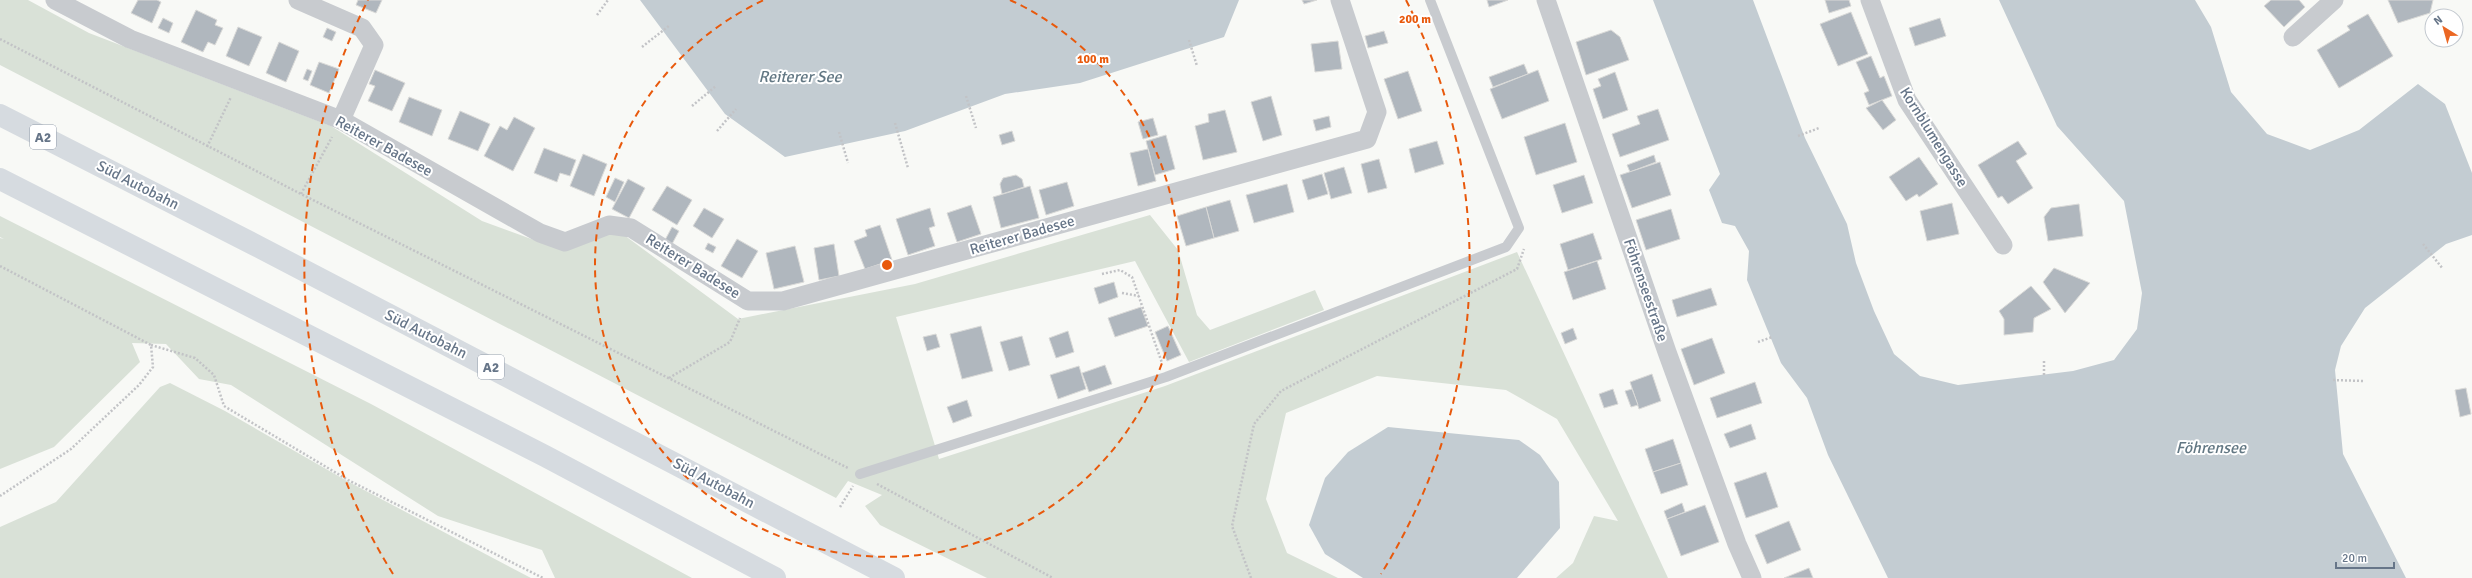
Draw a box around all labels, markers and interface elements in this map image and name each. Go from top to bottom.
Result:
north arrow [2424,8,2464,48]
text: 200 m [1399,12,1431,27]
text: N [2431,13,2445,28]
text: 100 m [1077,52,1109,67]
water label: Reiterer See [758,67,843,87]
street label: Kornblumengasse [1896,84,1972,190]
street label: Reiterer Badesee [332,112,436,180]
road number: A2 [30,125,56,149]
street label: Süd Autobahn [94,157,182,213]
street label: Reiterer Badesee [968,211,1076,259]
street label: Reiterer Badesee [642,230,744,302]
street label: Föhrenseestraße [1620,236,1672,344]
centre of rings [880,258,894,272]
street label: Süd Autobahn [382,306,470,362]
road number: A2 [478,355,504,379]
water label: Föhrensee [2176,438,2247,458]
street label: Süd Autobahn [670,454,758,512]
scale bar [2336,544,2394,570]
text: 20 m [2342,551,2367,566]

